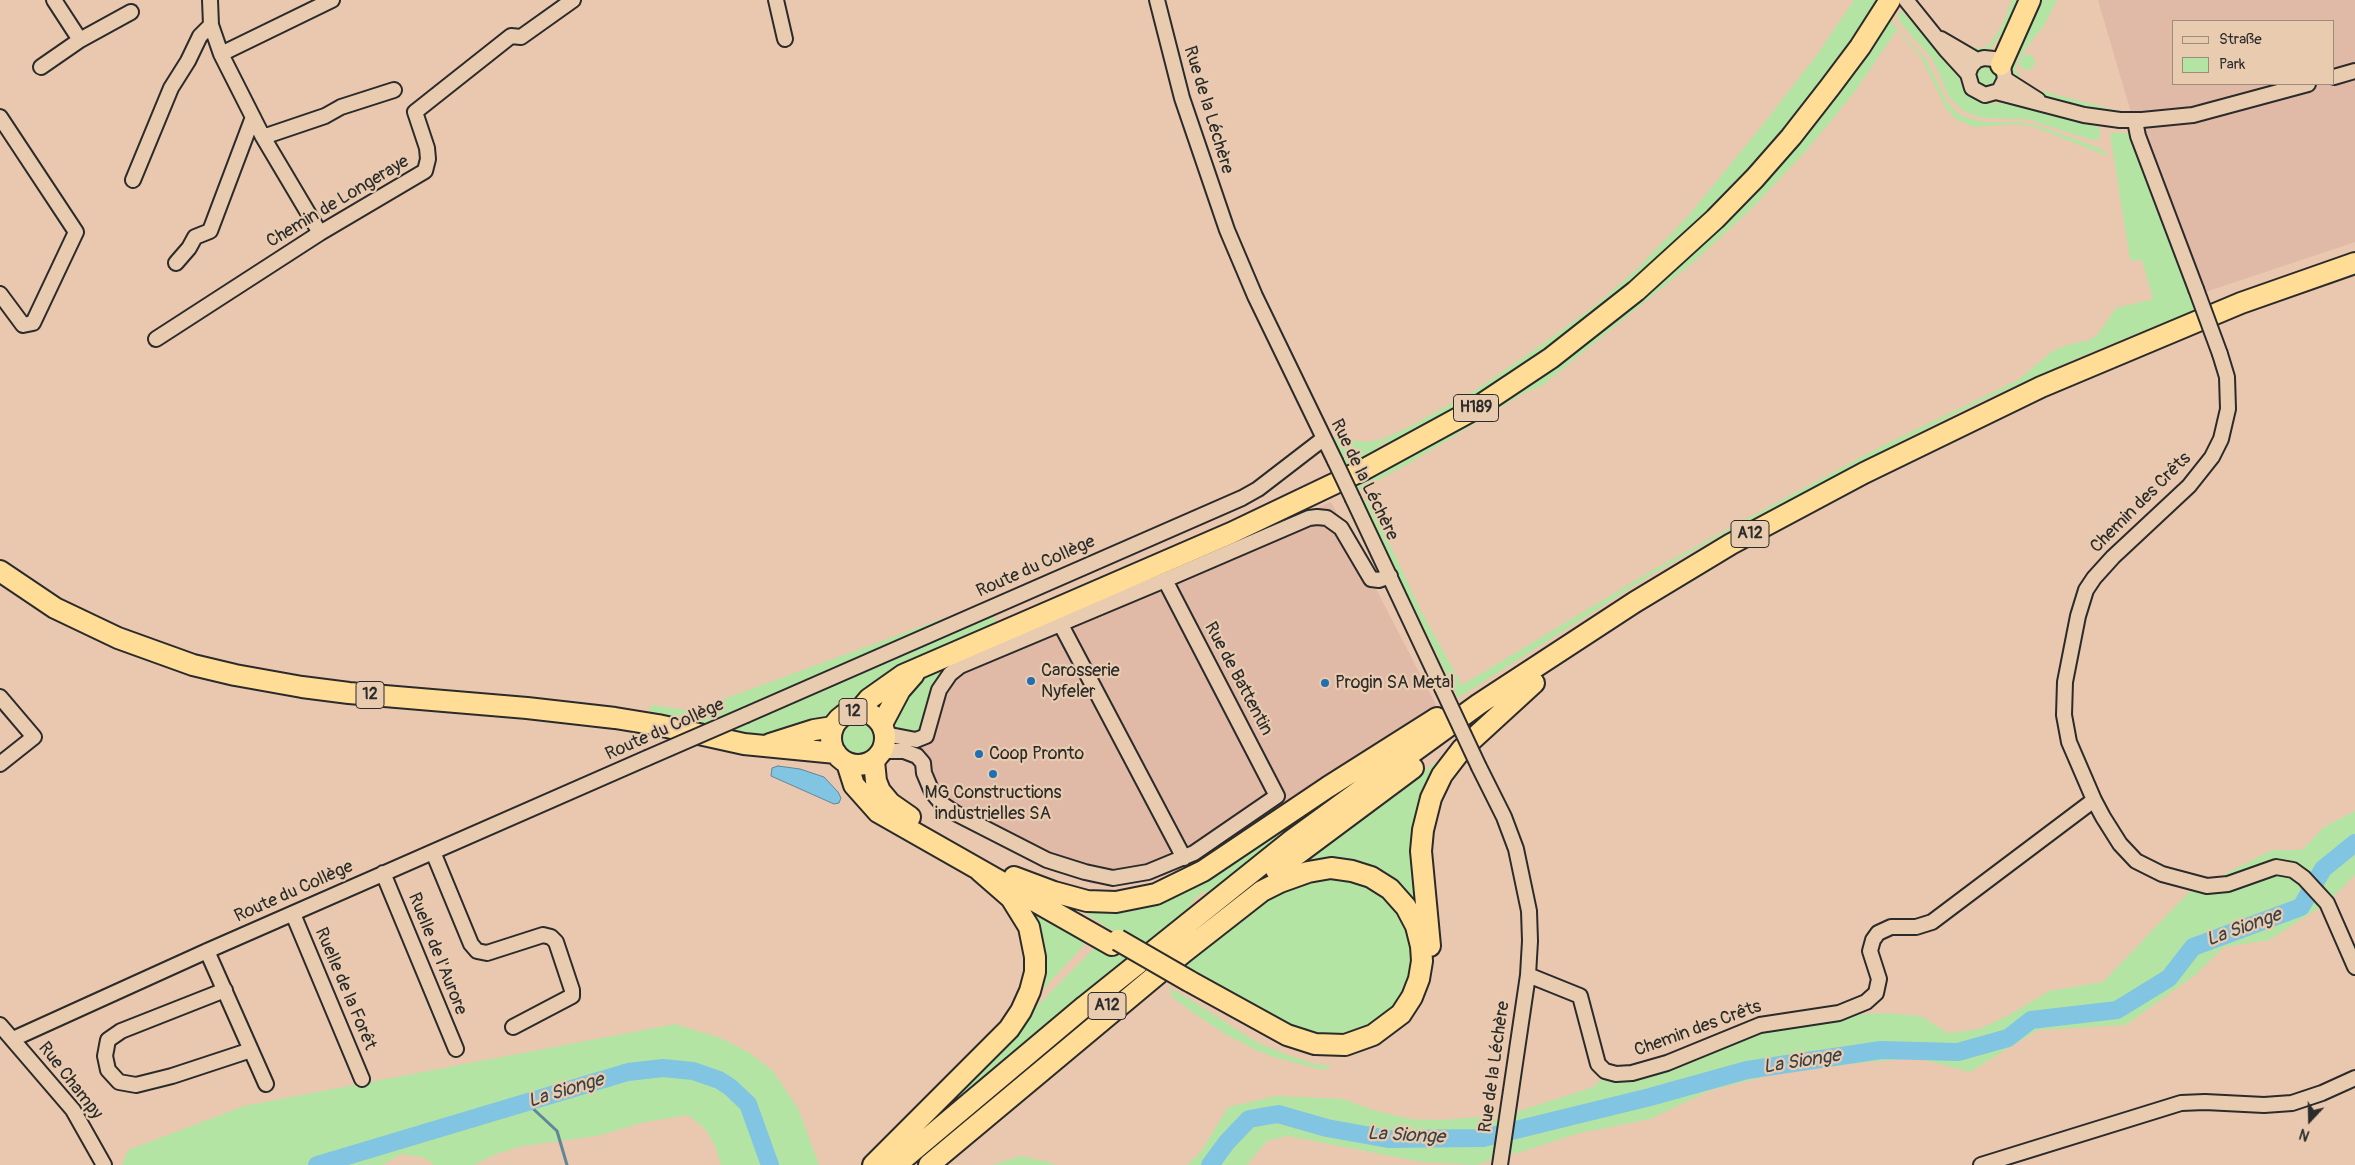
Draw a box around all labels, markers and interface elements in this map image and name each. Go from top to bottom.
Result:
legend [2172,20,2335,85]
text: Straße [2219,30,2262,49]
street label: Rue de la Léchère [1178,44,1238,176]
text: Park [2219,55,2245,74]
street label: Chemin de Longeraye [263,151,413,253]
road number: H189 [1454,394,1498,422]
street label: Rue de la Léchère [1325,416,1403,544]
street label: Chemin des Crêts [2086,448,2196,558]
road number: A12 [1731,520,1769,548]
street label: Route du Collège [973,531,1099,603]
street label: Rue de Battentin [1199,619,1277,739]
place label: Carosserie Nyfeler [1041,660,1120,702]
place label: Progin SA Metal [1335,672,1454,694]
marker: Carosserie Nyfeler [1025,675,1037,687]
marker: Progin SA Metal [1319,677,1331,689]
road number: 12 [356,682,384,708]
street label: Route du Collège [602,694,728,766]
road number: 12 [839,699,867,726]
place label: Coop Pronto [989,743,1084,765]
marker: Coop Pronto [973,748,985,760]
marker: MG Constructions industrielles SA [987,768,999,780]
place label: MG Constructions industrielles SA [925,782,1061,824]
street label: Route du Collège [231,856,357,928]
street label: Ruelle de l'Aurore [403,890,471,1018]
water label: La Sionge [2204,904,2284,952]
street label: Ruelle de la Forêt [309,925,381,1053]
road number: A12 [1088,992,1126,1019]
street label: Chemin des Crêts [1632,996,1764,1062]
street label: Rue de la Léchère [1475,1000,1515,1134]
street label: Rue Champy [33,1038,107,1124]
water label: La Sionge [1762,1045,1842,1079]
water label: La Sionge [525,1069,607,1113]
north arrow [2285,1095,2335,1145]
water label: La Sionge [1367,1123,1445,1149]
text: N [2297,1125,2312,1144]

